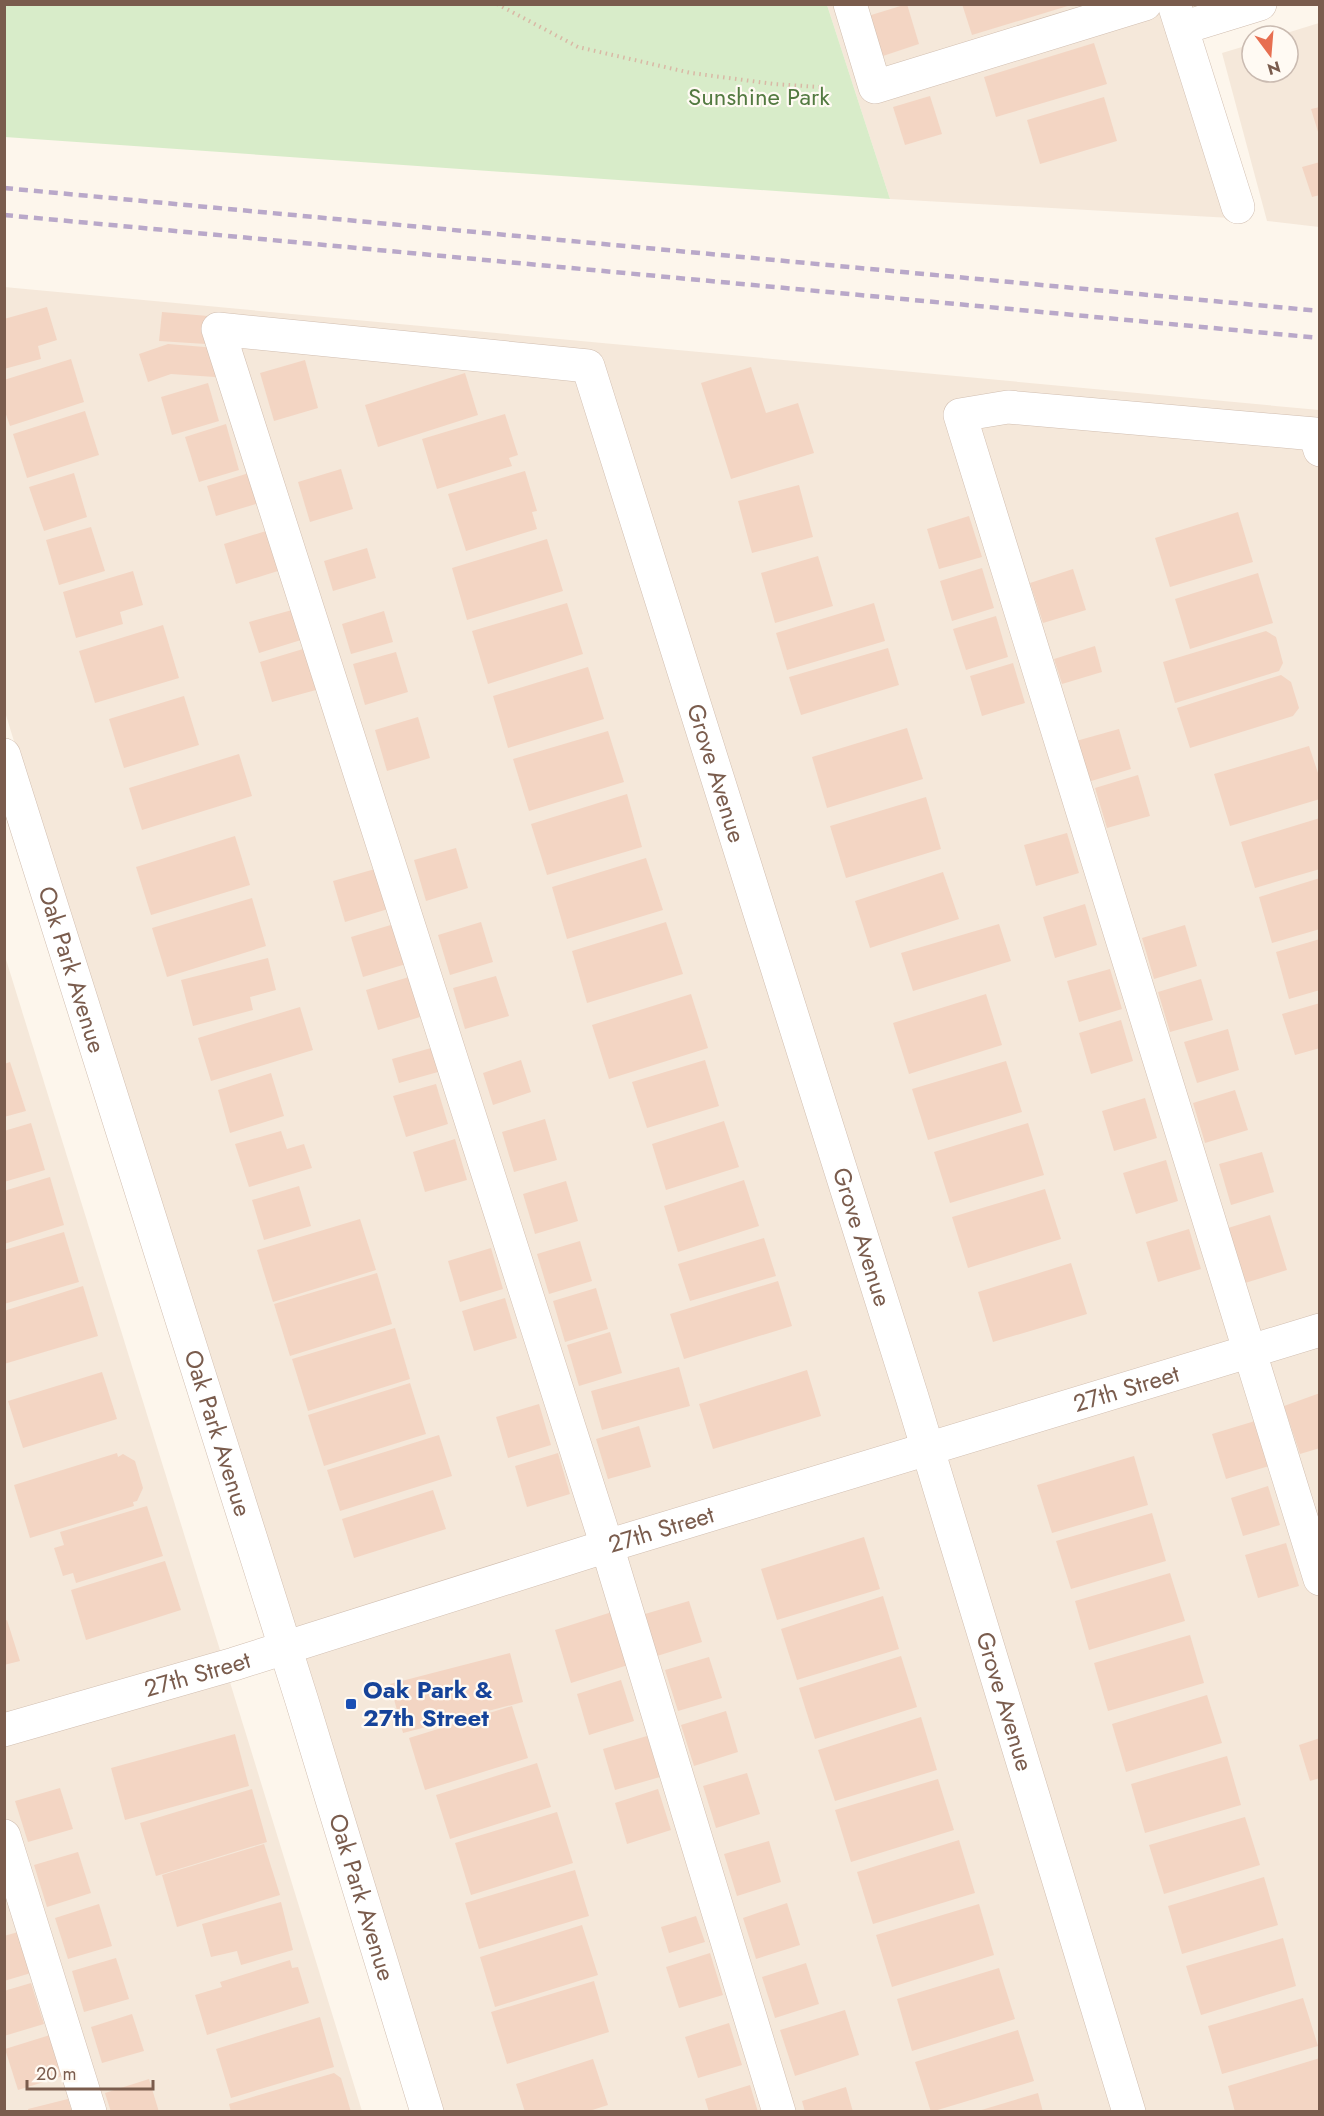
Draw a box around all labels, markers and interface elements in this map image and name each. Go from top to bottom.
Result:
north arrow [1240,24,1300,84]
text: N [1265,55,1283,81]
park label: Sunshine Park [688,79,830,114]
street label: Grove Avenue [678,699,755,847]
street label: Oak Park Avenue [29,882,115,1057]
street label: Grove Avenue [824,1163,900,1311]
street label: Oak Park Avenue [175,1345,261,1521]
street label: 27th Street [1069,1356,1184,1421]
street label: 27th Street [604,1497,718,1562]
street label: Grove Avenue [967,1627,1043,1775]
street label: 27th Street [140,1642,255,1706]
place label: Oak Park & 27th Street [363,1672,493,1735]
marker: Oak Park & 27th Street [344,1697,358,1711]
street label: Oak Park Avenue [320,1809,404,1985]
scale bar [27,2053,153,2091]
text: 20 m [36,2061,76,2087]

